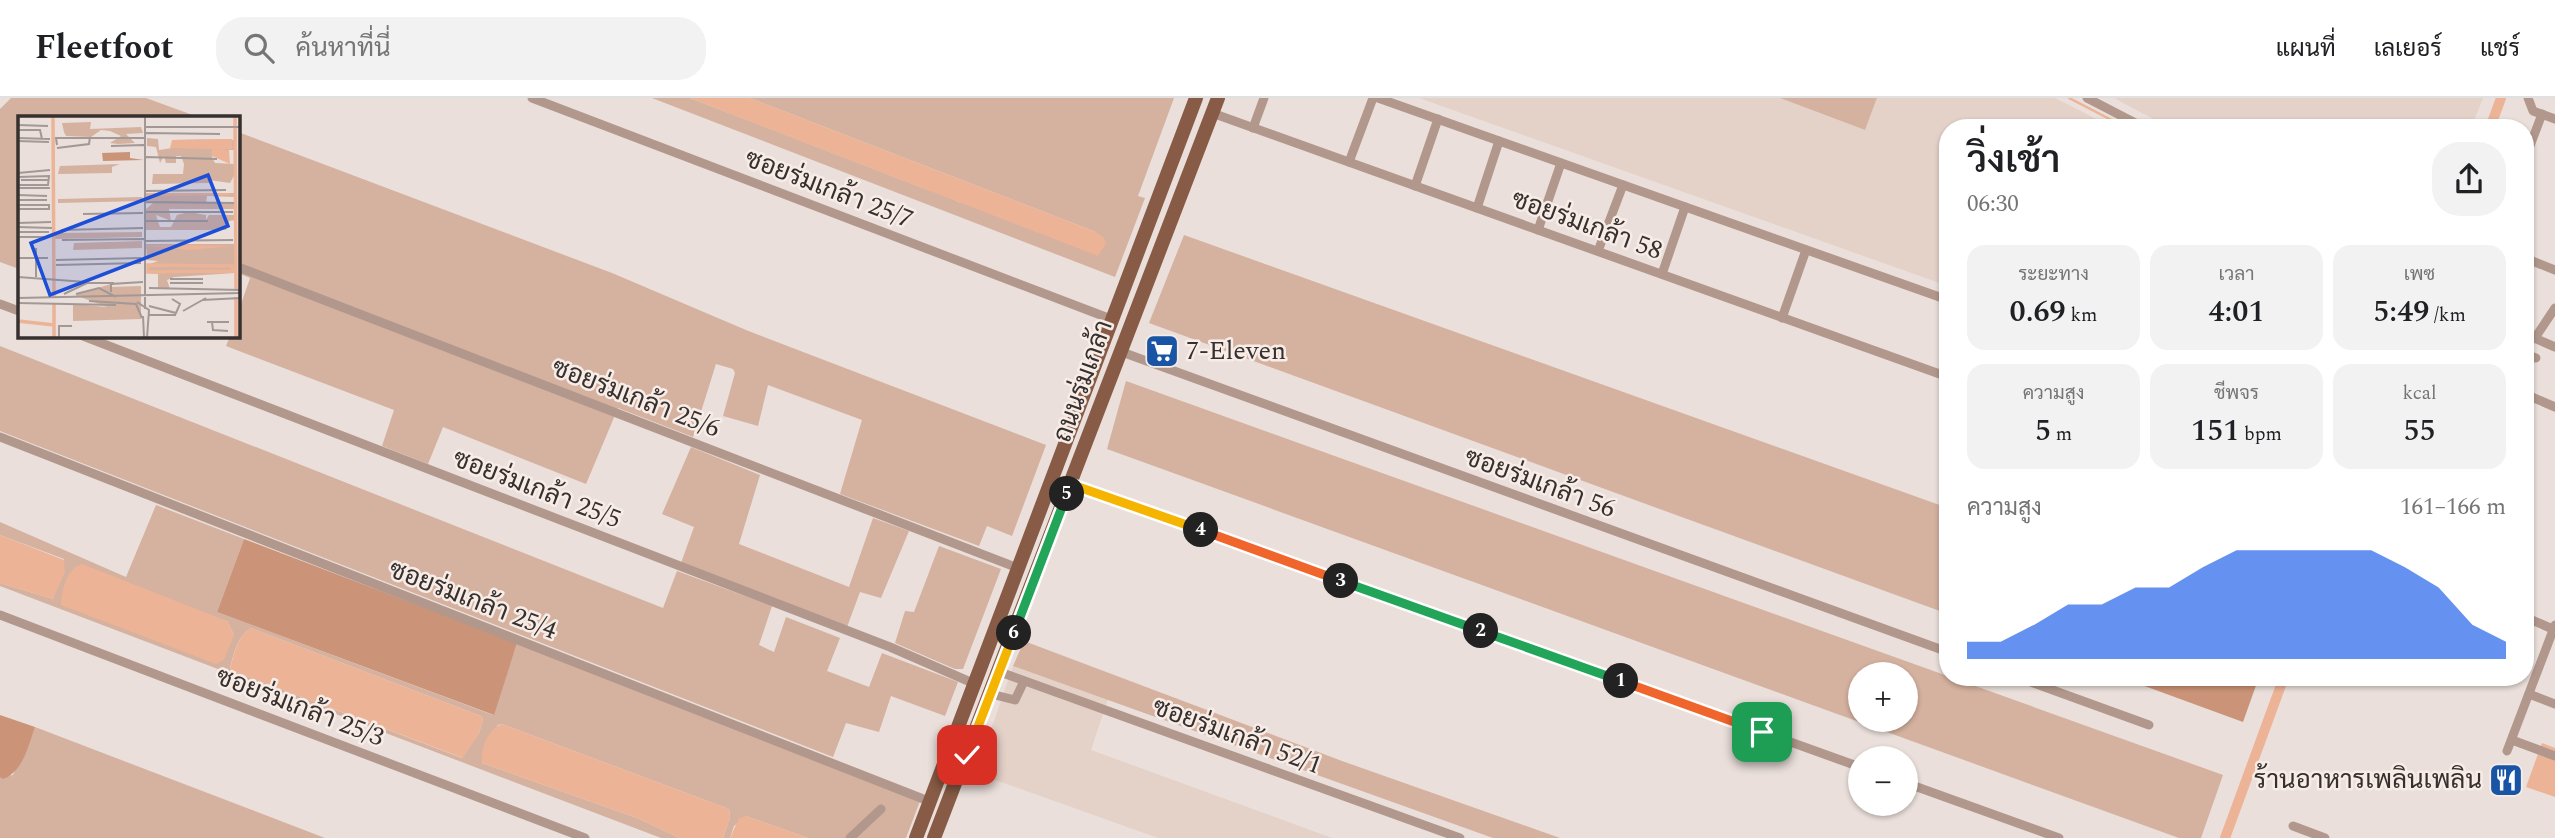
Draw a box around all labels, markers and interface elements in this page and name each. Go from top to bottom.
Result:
search box [216,17,706,80]
text: Fleetfoot [35,23,174,73]
text: ค้นหาที่นี่ [296,28,391,68]
icon: search [240,29,278,67]
text: แผนที่ [2276,31,2336,67]
text: เลเยอร์ [2374,31,2442,67]
text: แชร์ [2480,31,2520,67]
inset map [18,116,240,338]
text: วิ่งเช้า [1967,132,2060,190]
street label: ซอยร่มเกล้า 25/7 [739,139,919,239]
button: share [2432,142,2506,216]
street label: ซอยร่มเกล้า 58 [1506,179,1668,271]
text: 06:30 [1967,187,2019,222]
text: ระยะทาง [2018,260,2089,289]
text: เวลา [2219,260,2254,289]
text: เพซ [2404,260,2435,289]
text: 0.69 [2010,289,2066,335]
text: 4:01 [2208,289,2265,335]
text: 5:49 [2373,289,2429,335]
text: km [2066,301,2097,330]
text: /km [2429,301,2466,330]
street label: ถนนร่มเกล้า [1042,314,1124,448]
place label: 7-Eleven [1186,331,1286,371]
supermarket icon: 7-Eleven [1143,332,1181,370]
street label: ซอยร่มเกล้า 25/6 [546,348,726,448]
text: ความสูง [2023,379,2084,408]
text: ชีพจร [2214,379,2259,408]
text: kcal [2402,379,2437,408]
text: 5 [2035,408,2051,454]
text: 151 [2191,408,2239,454]
text: 55 [2403,408,2436,454]
text: m [2051,420,2072,449]
text: bpm [2239,420,2282,449]
street label: ซอยร่มเกล้า 56 [1459,437,1621,529]
street label: ซอยร่มเกล้า 25/5 [447,439,627,539]
pin: 5 [1050,476,1084,512]
text: 5 [1061,479,1072,508]
text: 161–166 m [2400,490,2506,525]
text: ความสูง [1967,491,2042,526]
pin: 4 [1184,512,1218,548]
text: 4 [1195,515,1206,544]
street label: ซอยร่มเกล้า 25/4 [383,550,563,650]
pin: 3 [1324,564,1358,598]
text: 3 [1335,566,1346,595]
pin: 2 [1464,614,1498,648]
pin: 6 [996,616,1032,650]
text: 2 [1475,616,1486,645]
text: 6 [1008,618,1019,647]
street label: ซอยร่มเกล้า 25/3 [210,657,390,757]
map controls [1848,662,1918,816]
button: + [1848,662,1918,732]
pin: 1 [1604,664,1638,698]
text: 1 [1615,666,1626,695]
street label: ซอยร่มเกล้า 52/1 [1147,687,1327,785]
pin [1732,702,1792,762]
icon: arrive [1743,713,1781,751]
pin [937,725,997,785]
icon: check [948,736,986,774]
button: − [1848,746,1918,816]
place label: ร้านอาหารเพลินเพลิน [2254,760,2482,800]
restaurant icon: ร้านอาหารเพลินเพลิน [2487,761,2525,799]

